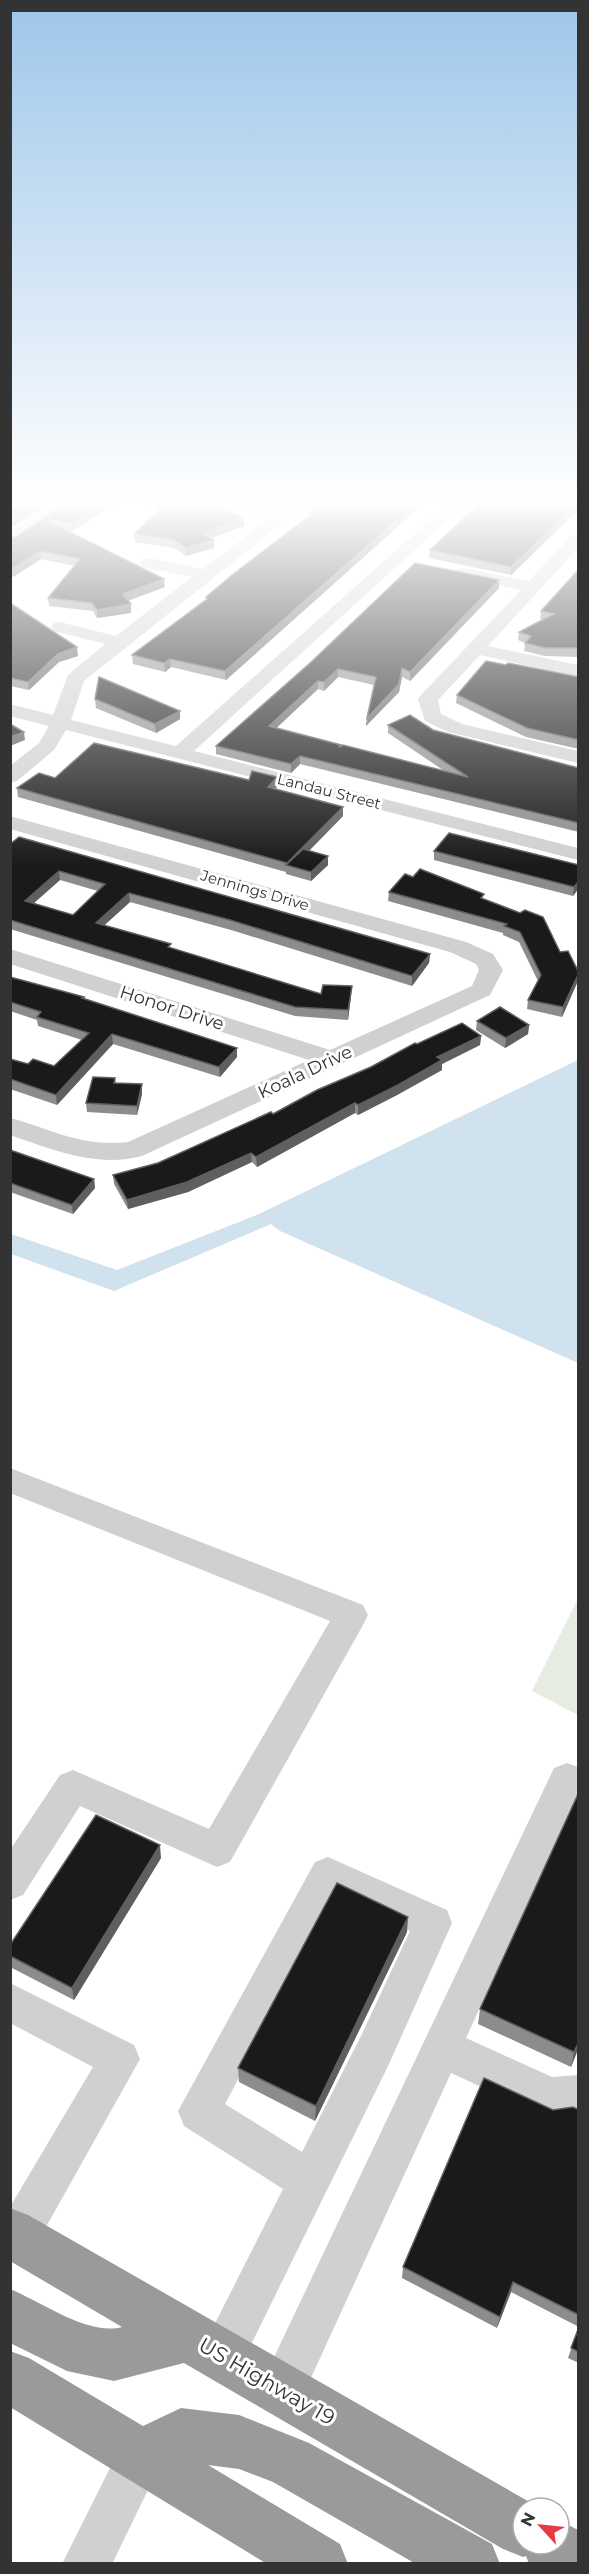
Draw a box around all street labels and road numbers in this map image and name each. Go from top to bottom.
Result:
street label: Landau Street [275,769,383,813]
street label: Jennings Drive [198,865,311,915]
street label: Honor Drive [117,981,227,1035]
street label: Koala Drive [254,1041,356,1103]
street label: US Highway 19 [194,2332,340,2430]

